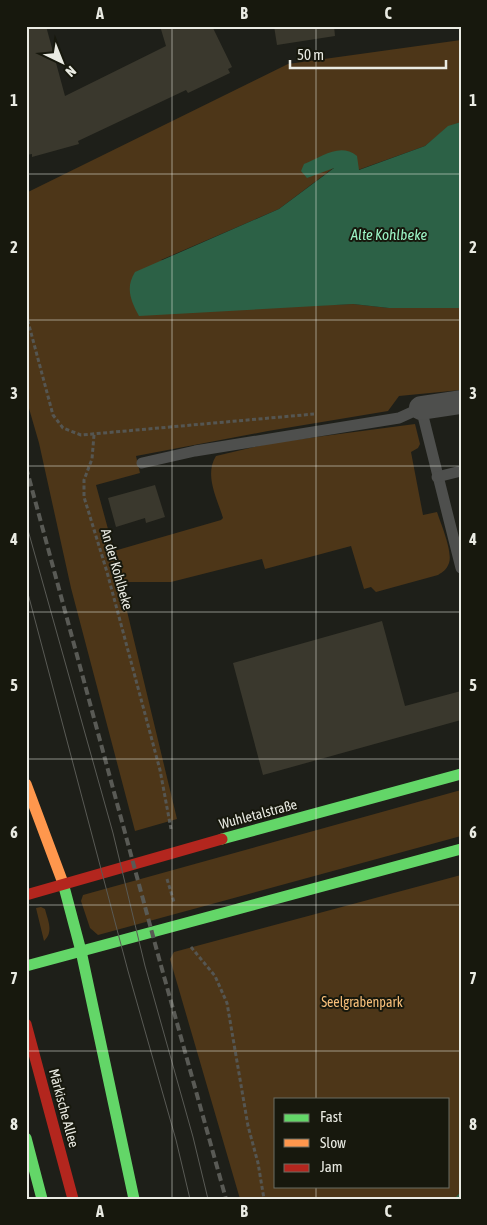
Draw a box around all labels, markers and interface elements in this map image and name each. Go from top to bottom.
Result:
text: A [95,4,104,22]
text: B [240,4,248,22]
text: C [384,4,392,22]
north arrow [38,38,88,88]
scale bar [290,38,446,70]
text: 50 m [297,46,324,63]
text: N [62,63,79,80]
text: 1 [10,91,18,109]
text: 1 [469,91,477,109]
water label: Alte Kohlbeke [350,226,428,243]
text: 2 [10,238,18,256]
text: 2 [469,238,477,256]
text: 3 [10,384,18,402]
text: 3 [469,384,477,402]
street label: An der Kohlbeke [98,527,136,611]
text: 4 [9,530,18,548]
text: 4 [468,530,477,548]
text: 5 [10,676,18,694]
text: 5 [469,676,477,694]
street label: Wuhletalstraße [217,796,299,832]
text: 6 [10,823,18,841]
text: 6 [469,823,477,841]
text: 7 [10,969,18,987]
text: 7 [469,969,477,987]
park label: Seelgrabenpark [321,994,403,1010]
street label: Märkische Allee [46,1067,82,1149]
legend [274,1098,450,1188]
text: Fast [320,1108,342,1125]
text: 8 [10,1115,18,1133]
text: 8 [469,1115,477,1133]
text: Slow [320,1134,346,1151]
text: Jam [320,1158,343,1175]
text: A [95,1202,104,1220]
text: B [240,1202,248,1220]
text: C [384,1202,392,1220]

